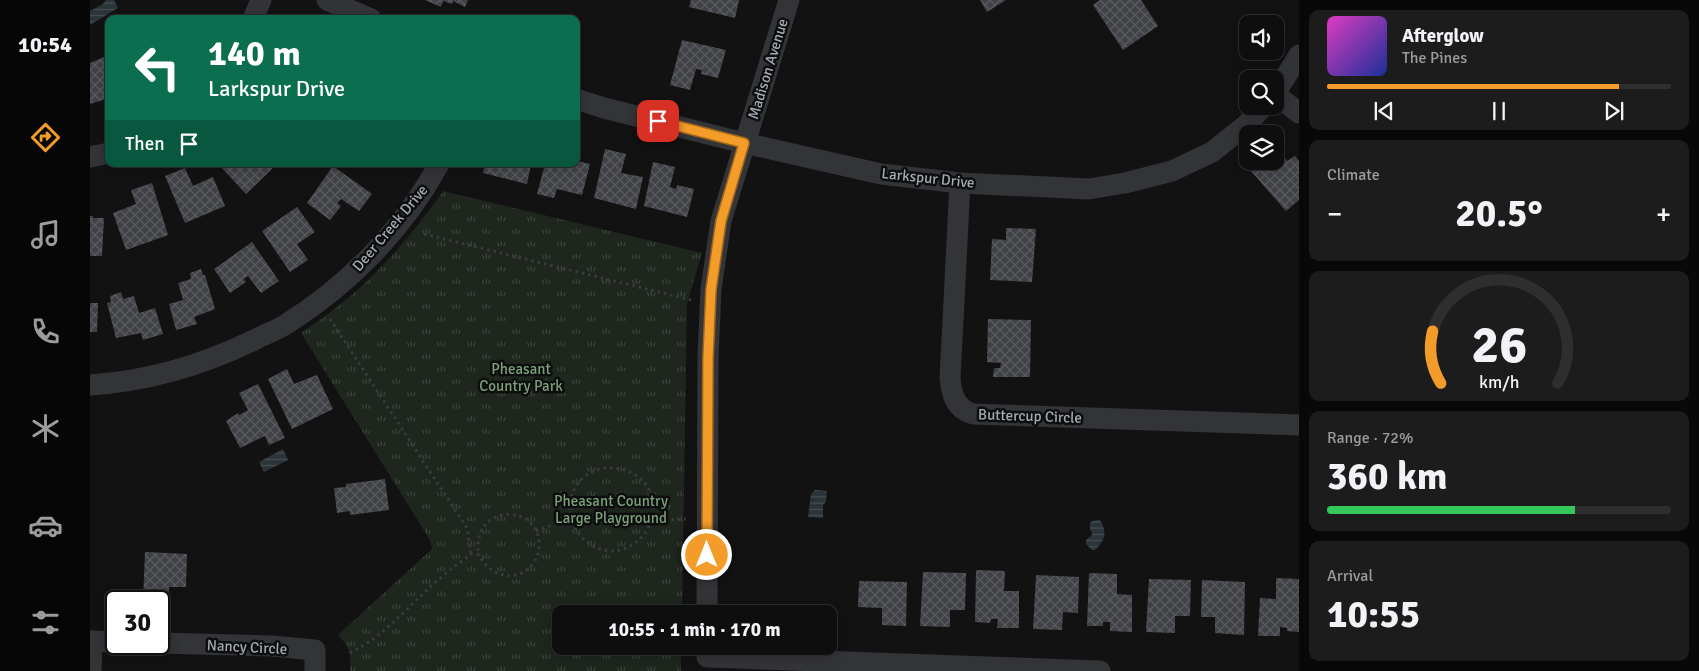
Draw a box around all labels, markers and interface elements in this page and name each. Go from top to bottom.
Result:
map controls [1239,15,1284,170]
button: sound [1239,15,1284,60]
street label: Madison Avenue [744,16,792,122]
text: Afterglow [1402,24,1484,48]
text: 10:54 [18,31,72,58]
text: 140 m [208,32,301,75]
icon: left [125,35,190,100]
text: The Pines [1402,48,1467,68]
button: search [1239,70,1284,115]
text: Larkspur Drive [208,75,345,102]
icon: previous [1370,97,1398,125]
icon: pause [1485,97,1513,125]
icon: next [1600,97,1628,125]
pin [637,100,679,142]
icon: arrive [644,107,672,135]
icon: directions [28,120,63,155]
button: layers [1239,125,1284,170]
icon: arrive [175,130,203,158]
text: Then [125,132,165,156]
street label: Larkspur Drive [881,164,975,192]
text: Climate [1327,165,1380,185]
street label: Deer Creek Drive [349,181,431,275]
text: 20.5° [1455,190,1543,237]
text: − [1327,197,1342,231]
text: + [1656,197,1671,231]
icon: music [28,217,63,252]
text: 26 [1471,313,1527,377]
icon: phone [28,314,63,349]
park label: Pheasant Country Park [479,360,563,395]
text: km/h [1479,371,1519,393]
street label: Buttercup Circle [978,405,1082,427]
icon: climate [28,411,63,446]
text: Range · 72% [1327,428,1413,448]
text: 360 km [1327,453,1448,500]
park label: Pheasant Country Large Playground [554,492,668,527]
icon: car [28,508,63,543]
position arrow [680,528,732,580]
text: Arrival [1327,566,1373,586]
speed limit sign: 30 [105,590,170,655]
text: 10:55 [1327,591,1420,638]
icon: filters [28,605,63,640]
text: 10:55 · 1 min · 170 m [608,618,781,642]
street label: Nancy Circle [206,636,288,658]

